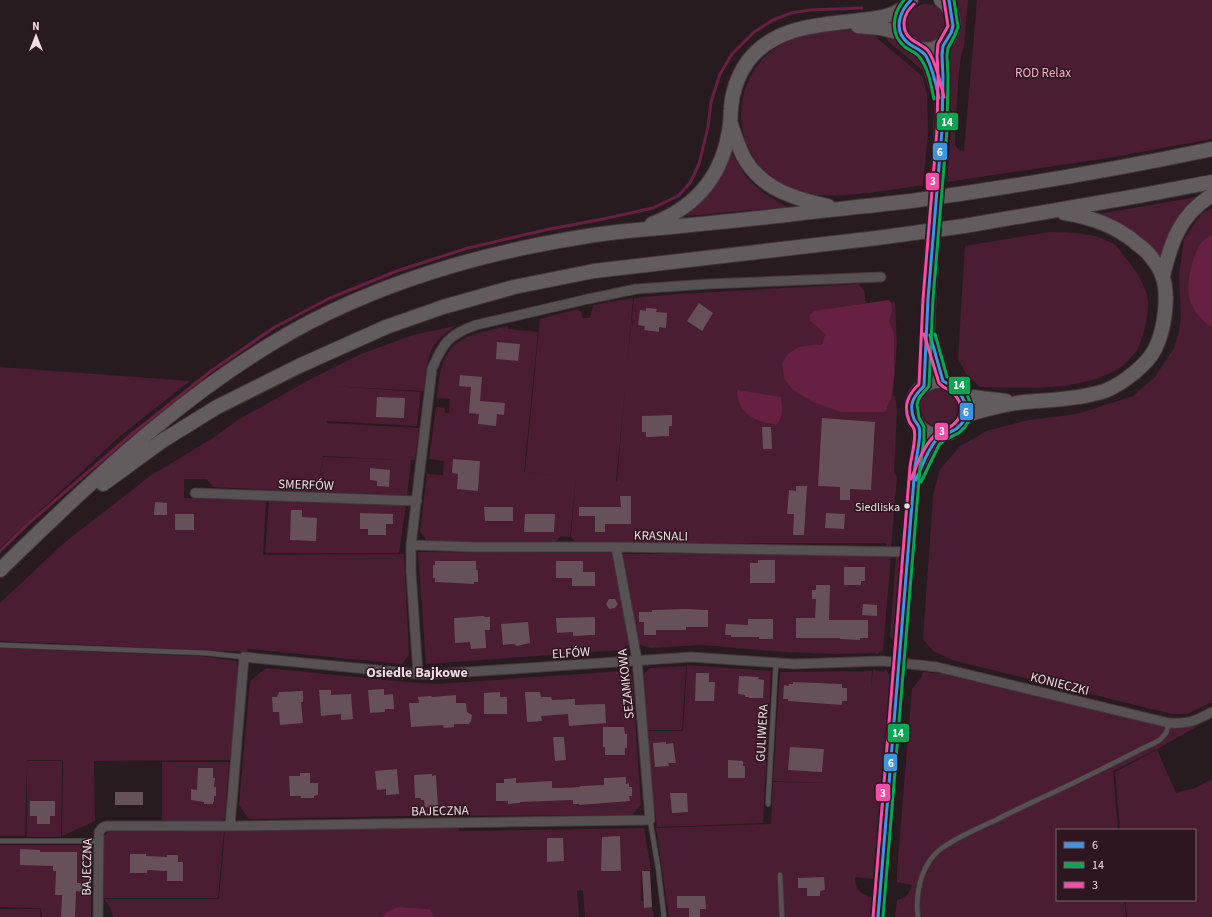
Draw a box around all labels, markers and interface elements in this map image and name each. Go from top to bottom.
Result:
north arrow [16,16,56,56]
text: N [32,19,40,34]
park label: ROD Relax [1015,64,1071,82]
line badge: 14 [936,112,959,131]
text: 14 [941,115,953,130]
line badge: 6 [932,142,948,161]
text: 6 [937,145,943,160]
line badge: 3 [925,172,940,191]
text: 3 [930,174,936,189]
line badge: 14 [948,376,971,395]
text: 14 [953,378,965,393]
line badge: 6 [959,402,974,421]
text: 6 [963,405,969,420]
line badge: 3 [934,422,949,441]
text: 3 [939,424,945,439]
street label: SMERFÓW [278,475,334,495]
place label: Siedliska [855,499,900,516]
marker: Siedliska [902,501,912,511]
street label: KRASNALI [634,527,688,545]
street label: ELFÓW [551,643,591,663]
street label: SEZAMKOWA [613,647,639,720]
district label: Osiedle Bajkowe [366,663,468,683]
street label: KONIECZKI [1029,668,1091,700]
street label: GULIWERA [752,703,773,762]
line badge: 14 [887,723,910,743]
text: 14 [892,726,904,741]
line badge: 6 [883,753,898,772]
text: 6 [888,756,894,771]
line badge: 3 [875,783,891,802]
text: 3 [880,786,886,801]
street label: BAJECZNA [411,801,470,821]
legend [1056,829,1196,901]
street label: BAJECZNA [77,837,97,896]
text: 6 [1092,837,1098,854]
text: 14 [1092,857,1104,874]
text: 3 [1092,877,1098,894]

